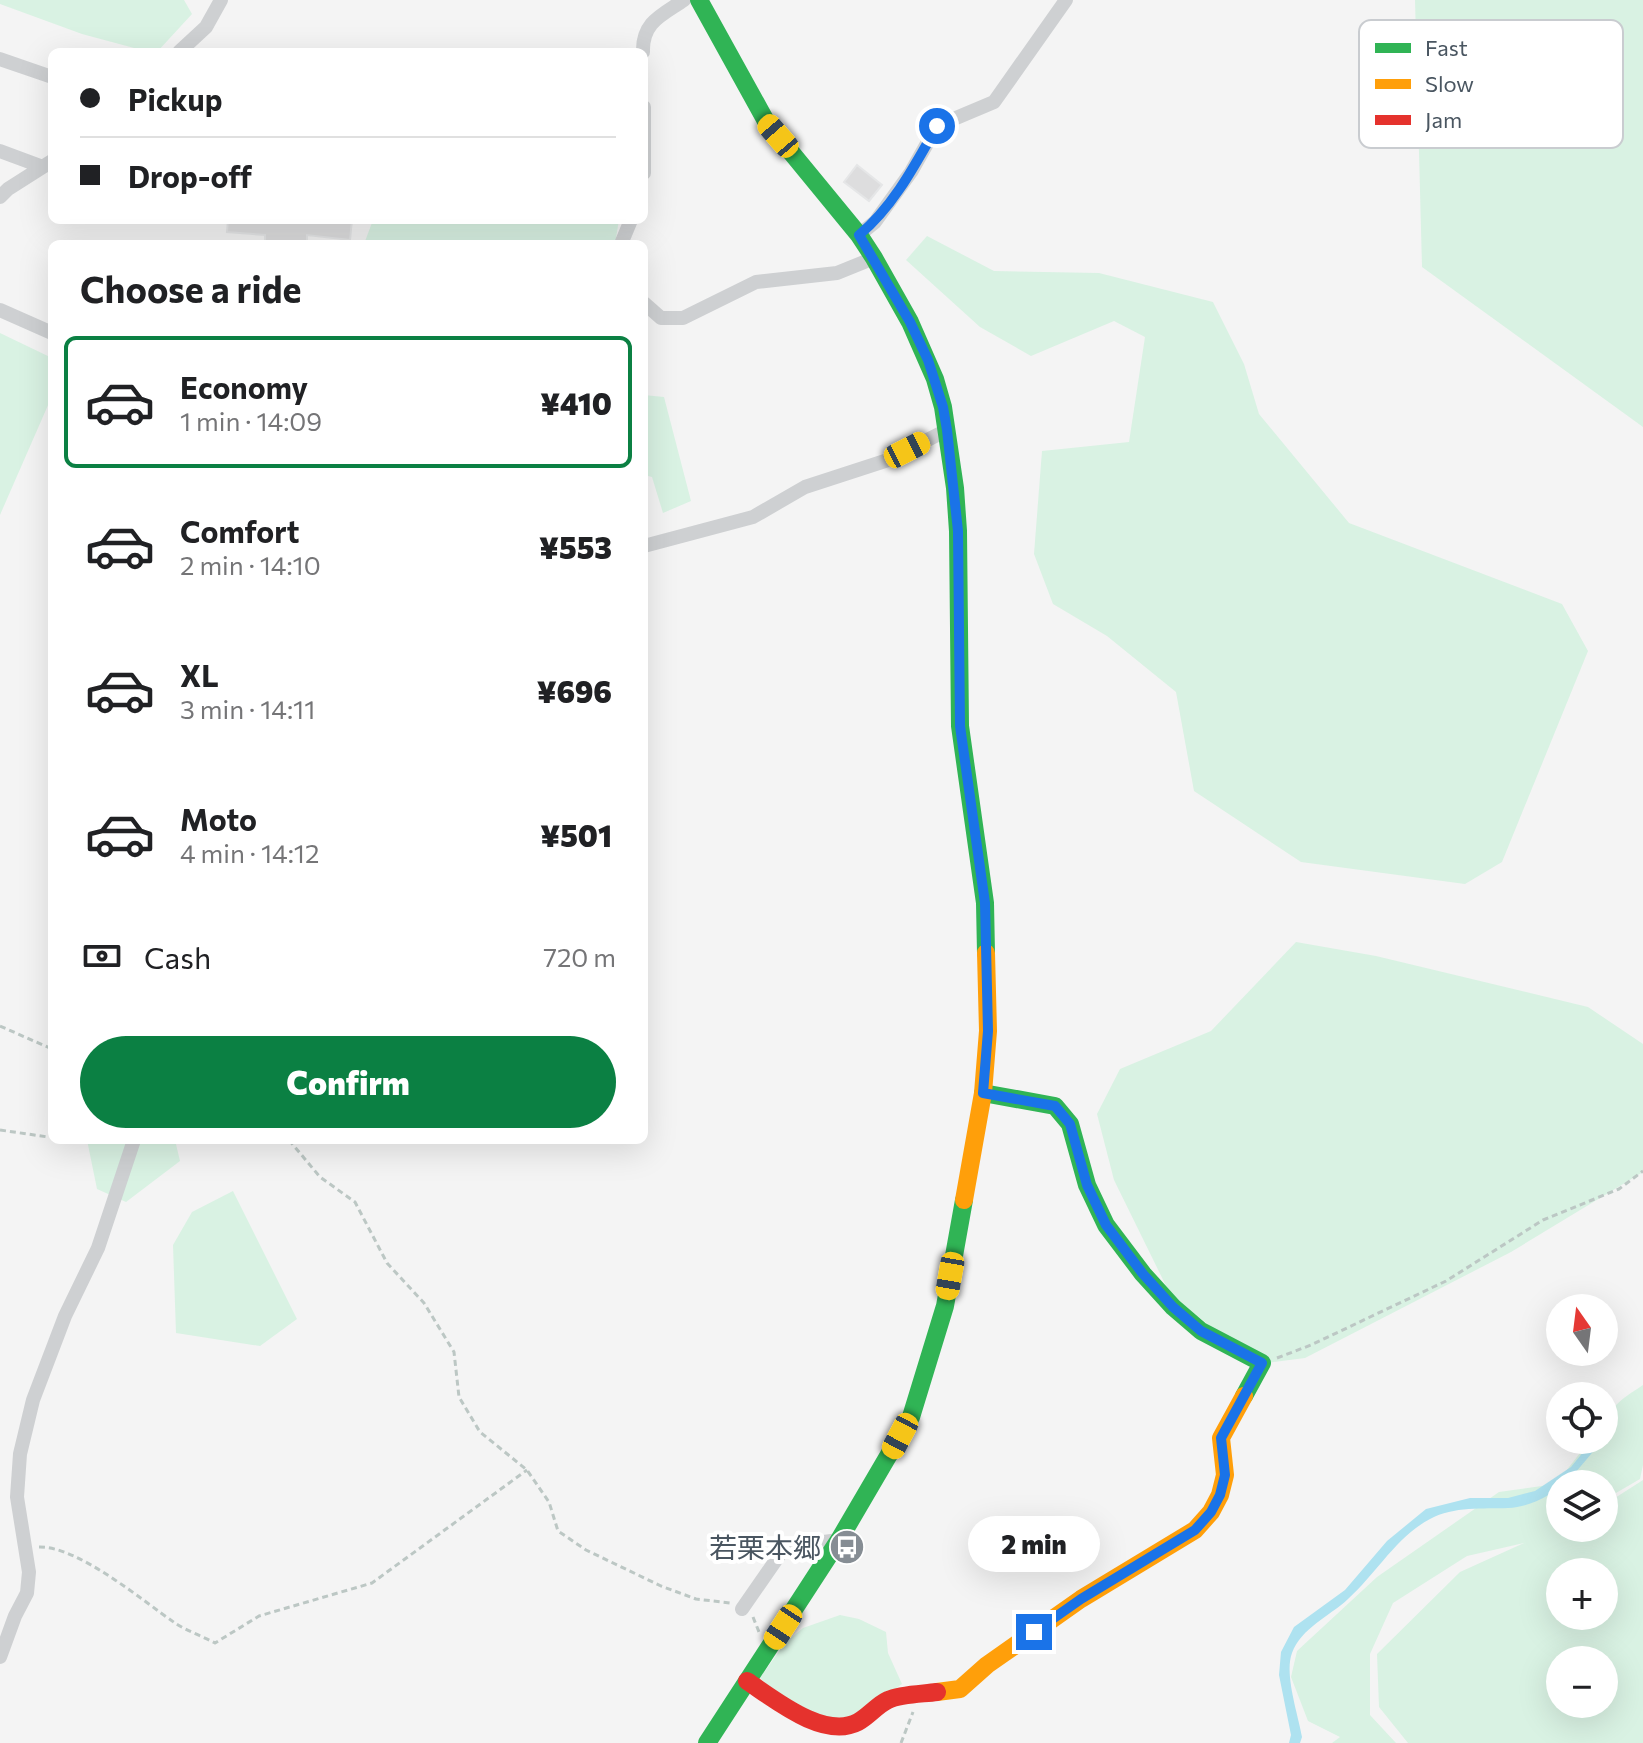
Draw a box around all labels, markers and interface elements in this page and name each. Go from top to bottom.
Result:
legend [1359,20,1623,148]
text: Fast [1425,34,1468,61]
text: Slow [1425,70,1474,97]
text: Pickup [128,80,222,117]
text: Jam [1425,106,1462,133]
route start [919,108,955,144]
car [753,110,803,162]
text: Drop-off [128,157,252,194]
text: Choose a ride [80,266,301,310]
icon: car [84,366,156,438]
text: Economy [180,368,308,405]
text: ¥410 [540,384,612,421]
text: 1 min · 14:09 [180,405,322,436]
car [880,428,934,472]
icon: car [84,510,156,582]
text: Comfort [180,512,299,549]
text: ¥553 [539,528,612,565]
text: 2 min · 14:10 [180,549,321,580]
icon: car [84,654,156,726]
text: XL [180,656,219,693]
text: ¥696 [537,672,612,709]
text: 3 min · 14:11 [180,693,315,724]
icon: car [84,798,156,870]
text: Moto [180,800,257,837]
text: ¥501 [540,816,612,853]
text: 4 min · 14:12 [180,837,319,868]
icon: cash [80,934,124,978]
text: Cash [144,938,211,975]
text: 720 m [543,941,616,972]
button: Confirm [80,1036,616,1128]
car [934,1250,966,1302]
north arrow [1546,1294,1618,1366]
map controls [1546,1294,1618,1718]
button: locate [1546,1382,1618,1454]
car [878,1409,922,1463]
button: layers [1546,1470,1618,1542]
callout: 2 min [968,1516,1100,1572]
bus stop icon: 若栗本郷 [828,1528,866,1566]
text: 2 min [1001,1528,1067,1559]
place label: 若栗本郷 [709,1530,821,1564]
button: + [1546,1558,1618,1630]
car [760,1600,806,1654]
route end [1016,1614,1052,1650]
button: − [1546,1646,1618,1718]

